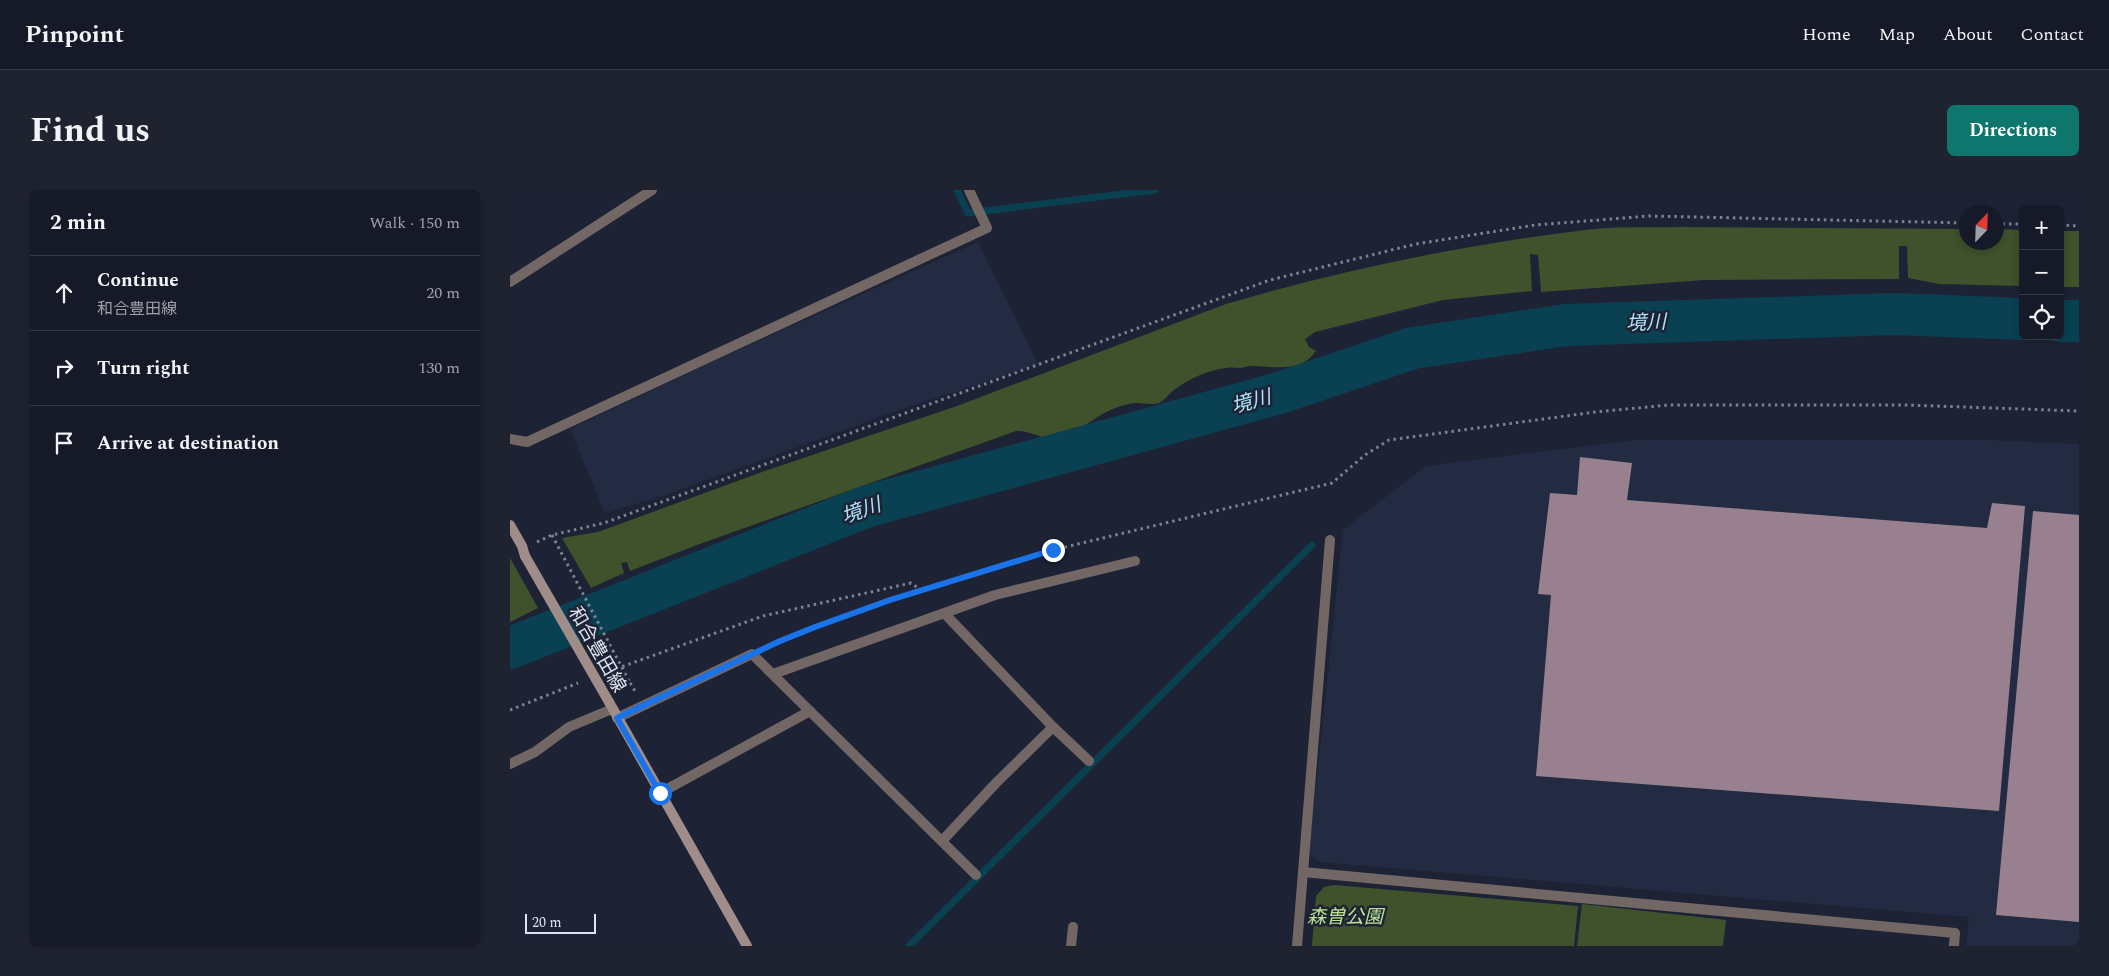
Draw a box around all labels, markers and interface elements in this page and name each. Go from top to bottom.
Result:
text: Pinpoint [25,17,124,53]
text: Home [1802,21,1851,48]
text: Map [1879,21,1915,48]
text: About [1943,21,1993,48]
text: Contact [2021,21,2084,48]
text: Find us [30,104,150,157]
button: Directions [1947,105,2079,156]
north arrow [1959,205,2004,250]
map controls [2019,205,2064,340]
button: + [2019,205,2064,250]
text: 2 min [50,207,106,239]
text: Walk · 150 m [369,211,460,235]
button: − [2019,250,2064,295]
text: Continue [97,266,179,295]
icon: ahead [50,279,78,307]
text: 20 m [426,281,460,305]
button: locate [2019,295,2064,340]
text: 和合豊田線 [97,297,177,321]
water label: 境川 [1626,307,1669,339]
icon: right [50,354,78,382]
text: Turn right [97,354,190,383]
text: 130 m [418,356,460,380]
water label: 境川 [1228,382,1276,422]
icon: arrive [50,429,78,457]
text: Arrive at destination [97,429,279,458]
water label: 境川 [838,490,887,532]
route end [1042,539,1065,562]
street label: 和合豊田線 [560,601,633,698]
route start [649,782,672,805]
park label: 森曽公園 [1307,903,1386,932]
scale bar [525,911,596,934]
text: 20 m [532,912,562,933]

